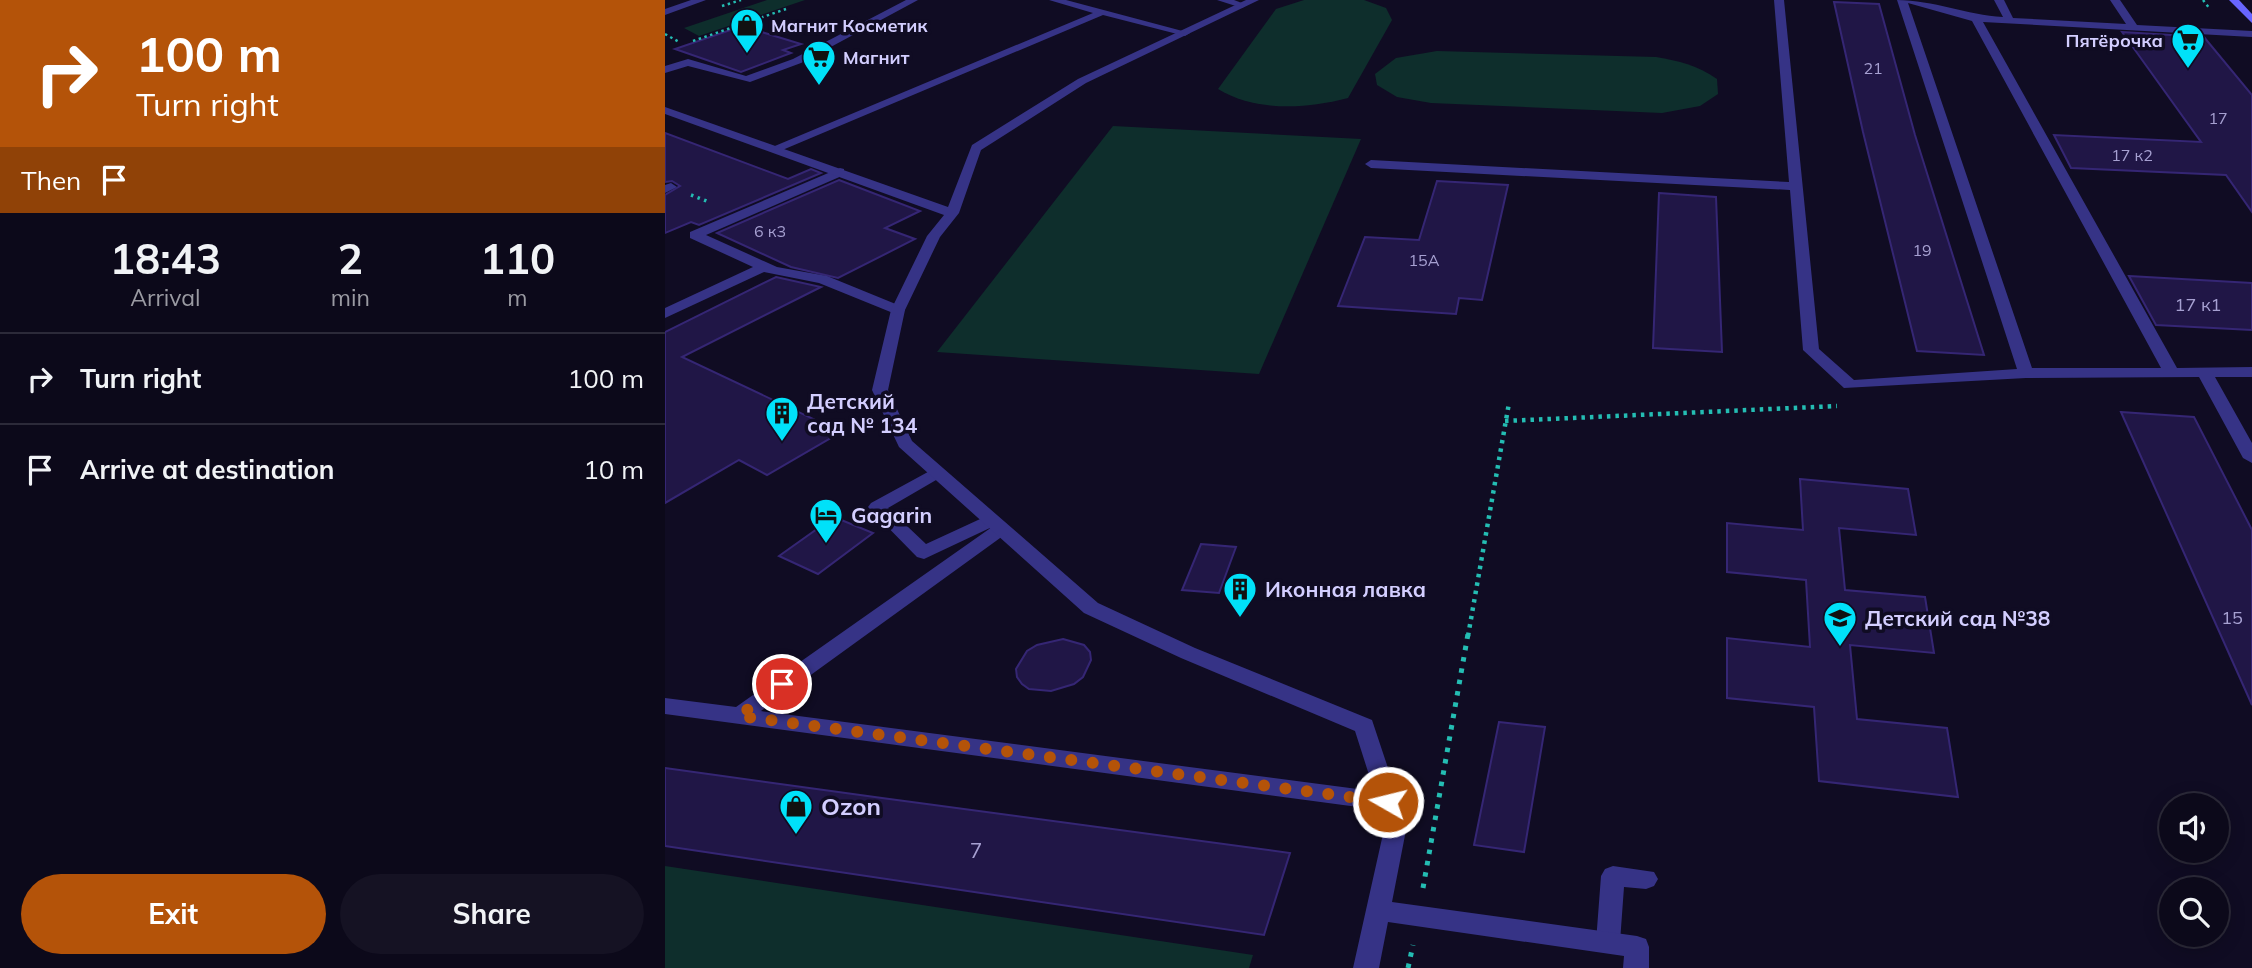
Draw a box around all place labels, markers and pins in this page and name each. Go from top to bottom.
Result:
shop icon: Магнит Косметик [728,6,766,55]
place label: Магнит Косметик [771,14,928,37]
supermarket icon: Пятёрочка [2169,21,2207,70]
place label: Пятёрочка [2066,29,2163,52]
supermarket icon: Магнит [800,38,838,87]
place label: Магнит [843,46,910,69]
place label: Детский сад № 134 [807,388,918,438]
building icon: Детский сад № 134 [763,394,801,443]
hotel icon: Gagarin [807,496,845,545]
place label: Gagarin [851,502,932,528]
building icon: Иконная лавка [1221,570,1259,619]
place label: Иконная лавка [1265,576,1426,602]
school or university icon: Детский сад №38 [1821,599,1859,648]
place label: Детский сад №38 [1865,605,2050,631]
pin [752,654,812,714]
shop icon: Ozon [777,787,815,836]
place label: Ozon [821,791,881,821]

